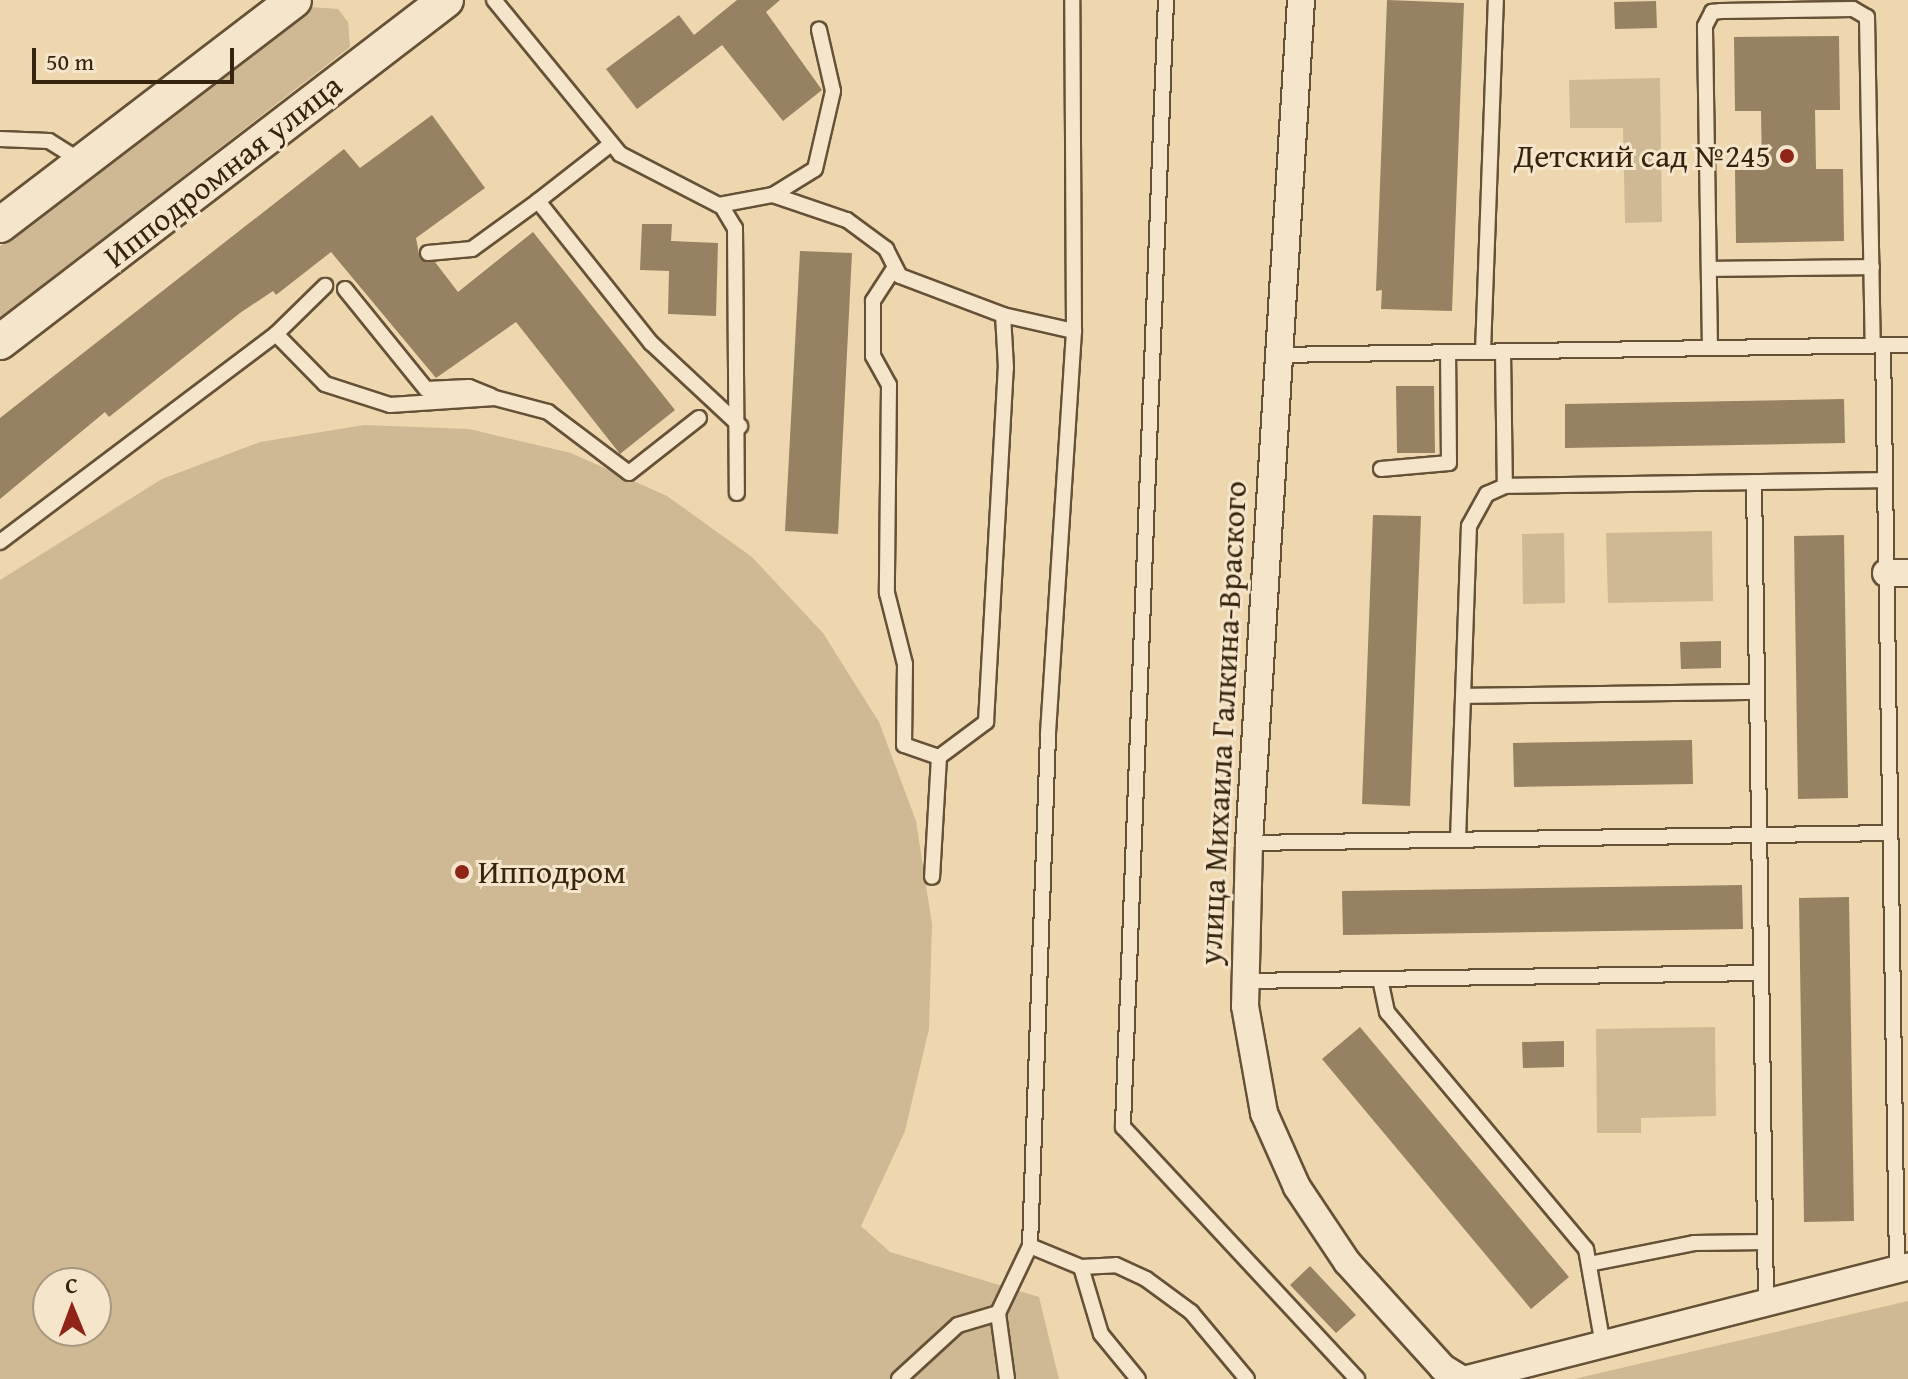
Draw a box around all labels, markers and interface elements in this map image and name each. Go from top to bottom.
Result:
scale bar [36,32,238,82]
text: 50 m [46,44,94,79]
street label: Ипподромная улица [96,66,350,276]
place label: Детский сад №245 [1514,137,1771,175]
marker: Детский сад №245 [1778,147,1796,165]
street label: улица Михаила Галкина-Враского [1191,480,1255,966]
place label: Ипподром [478,853,626,891]
marker: Ипподром [453,863,471,881]
north arrow [32,1267,112,1347]
text: С [65,1269,78,1301]

